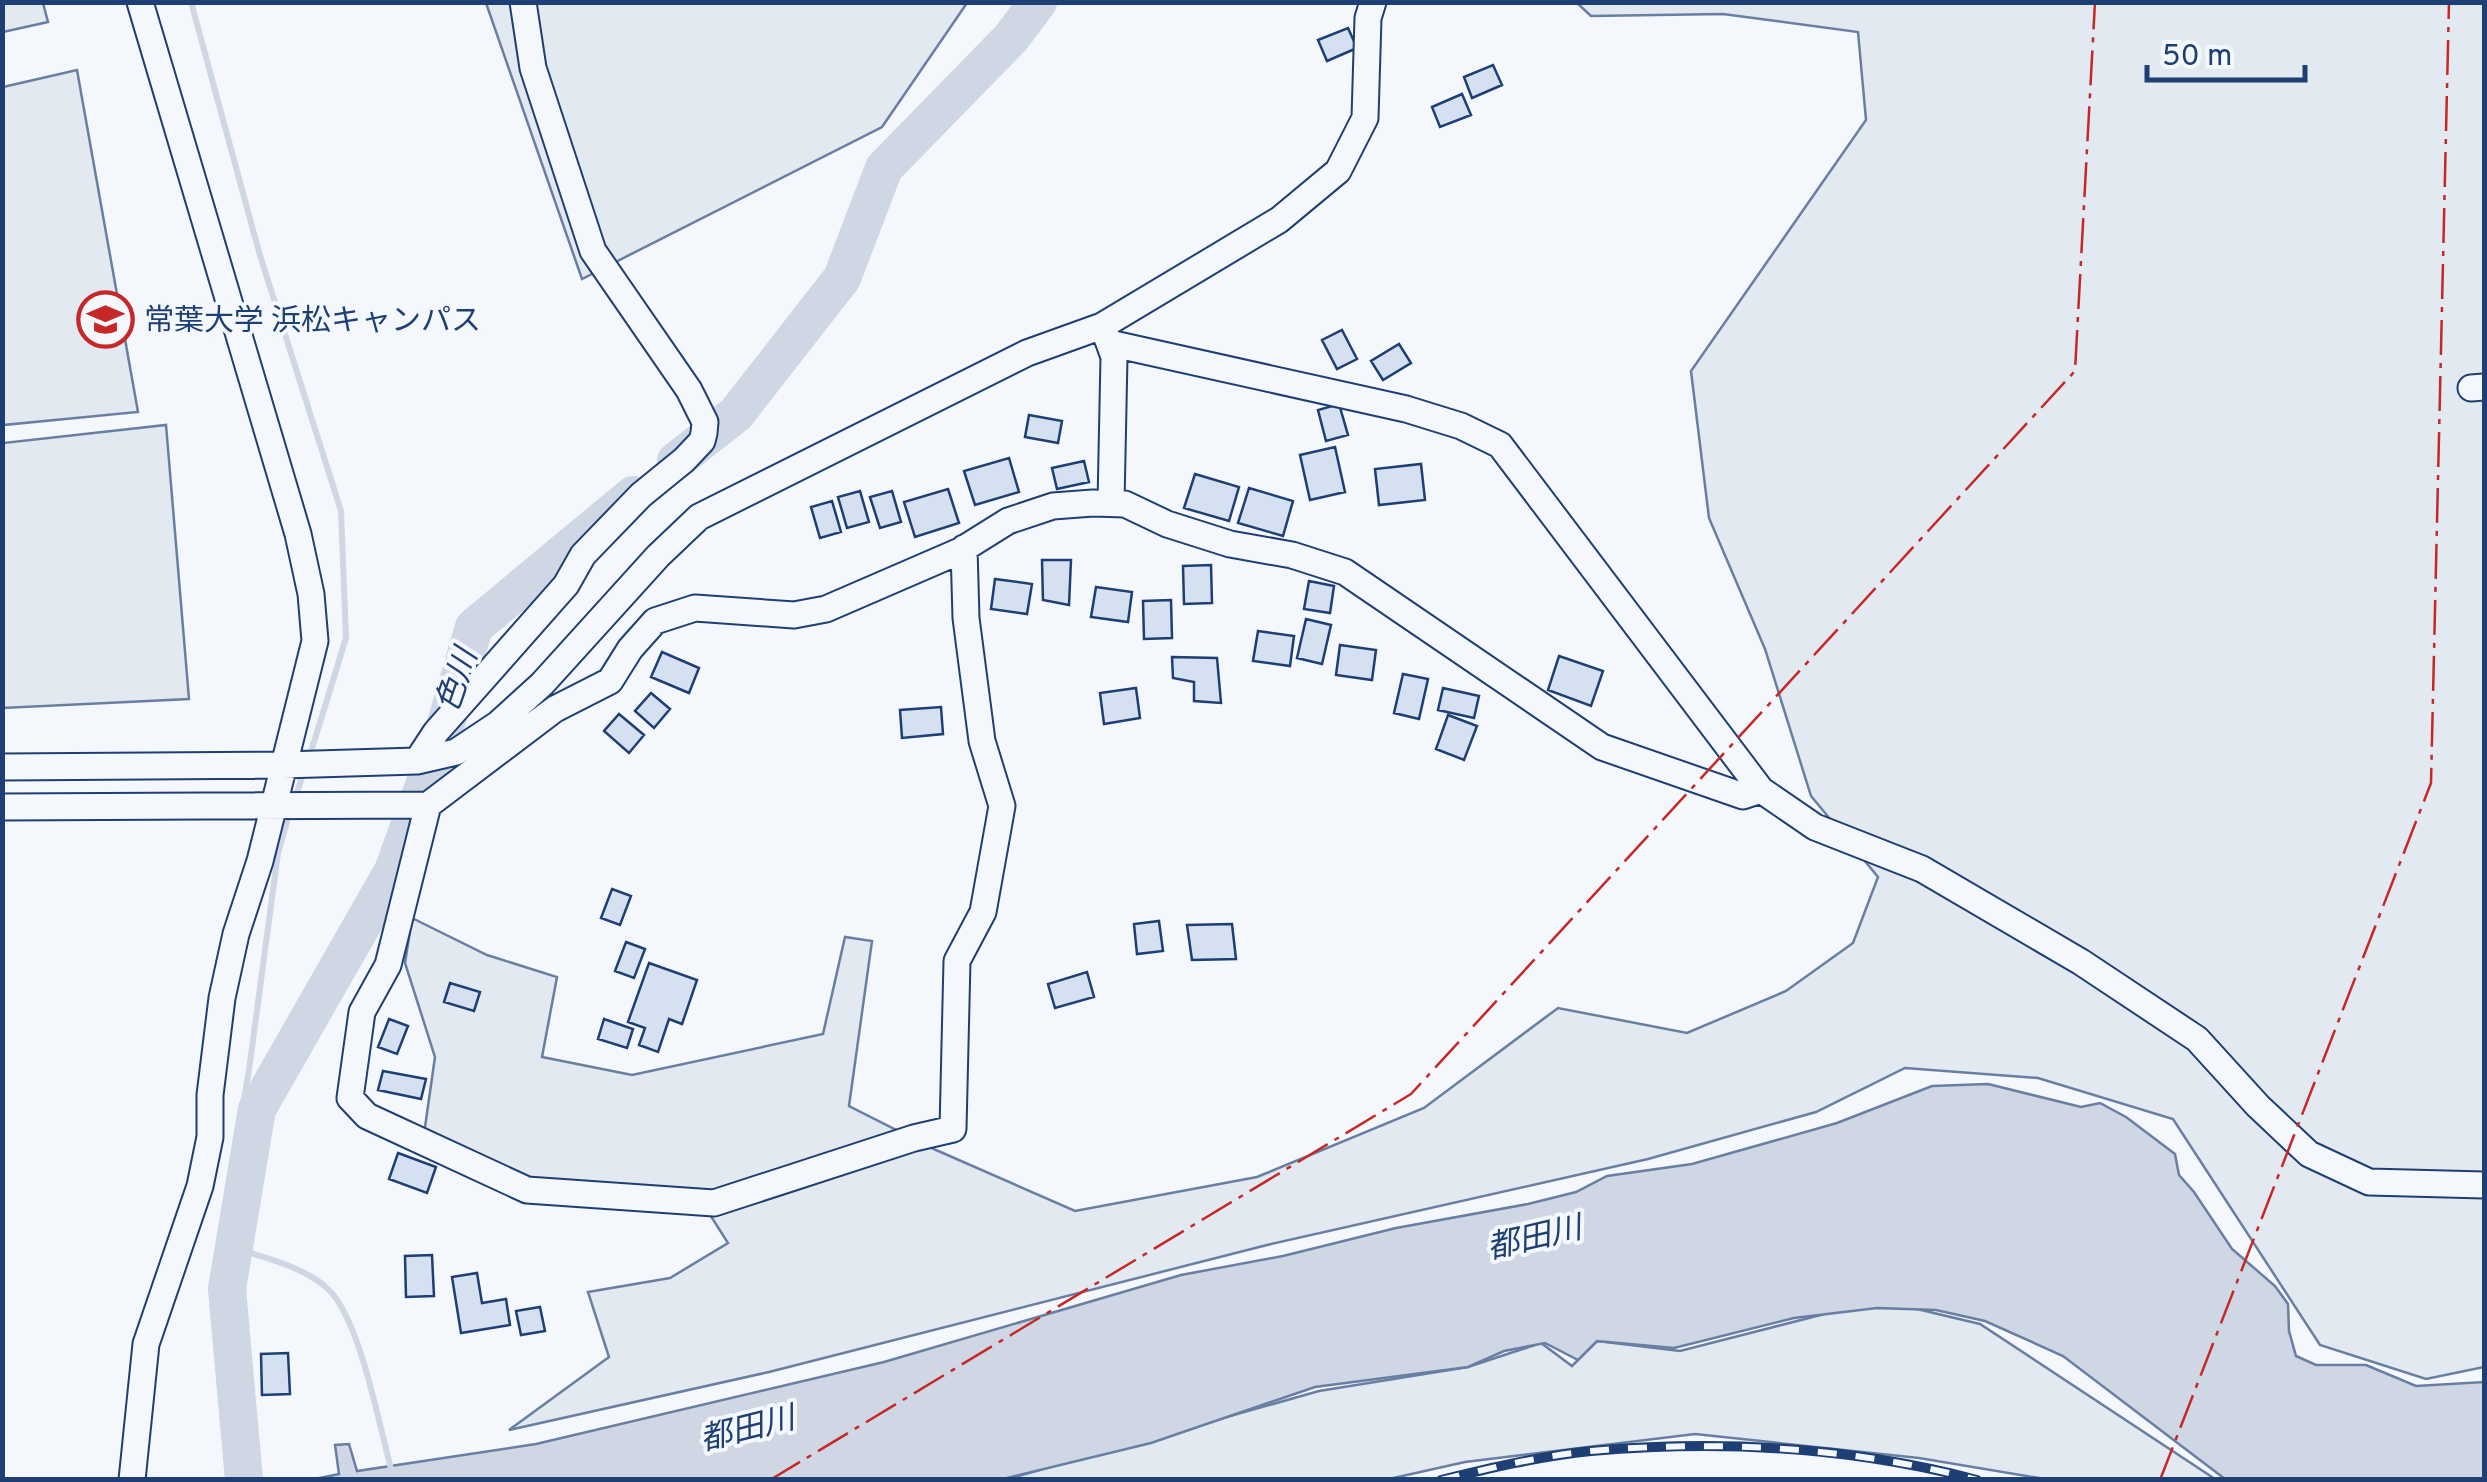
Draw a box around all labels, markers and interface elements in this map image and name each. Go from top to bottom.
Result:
scale bar [2147,20,2304,82]
text: 50 m [2162,39,2232,76]
school or university icon: 常葉大学 浜松キャンパス [75,290,135,350]
place label: 常葉大学 浜松キャンパス [144,304,481,341]
water label: 色川 [430,641,489,718]
water label: 都田川 [1483,1209,1589,1270]
water label: 都田川 [696,1399,802,1462]

